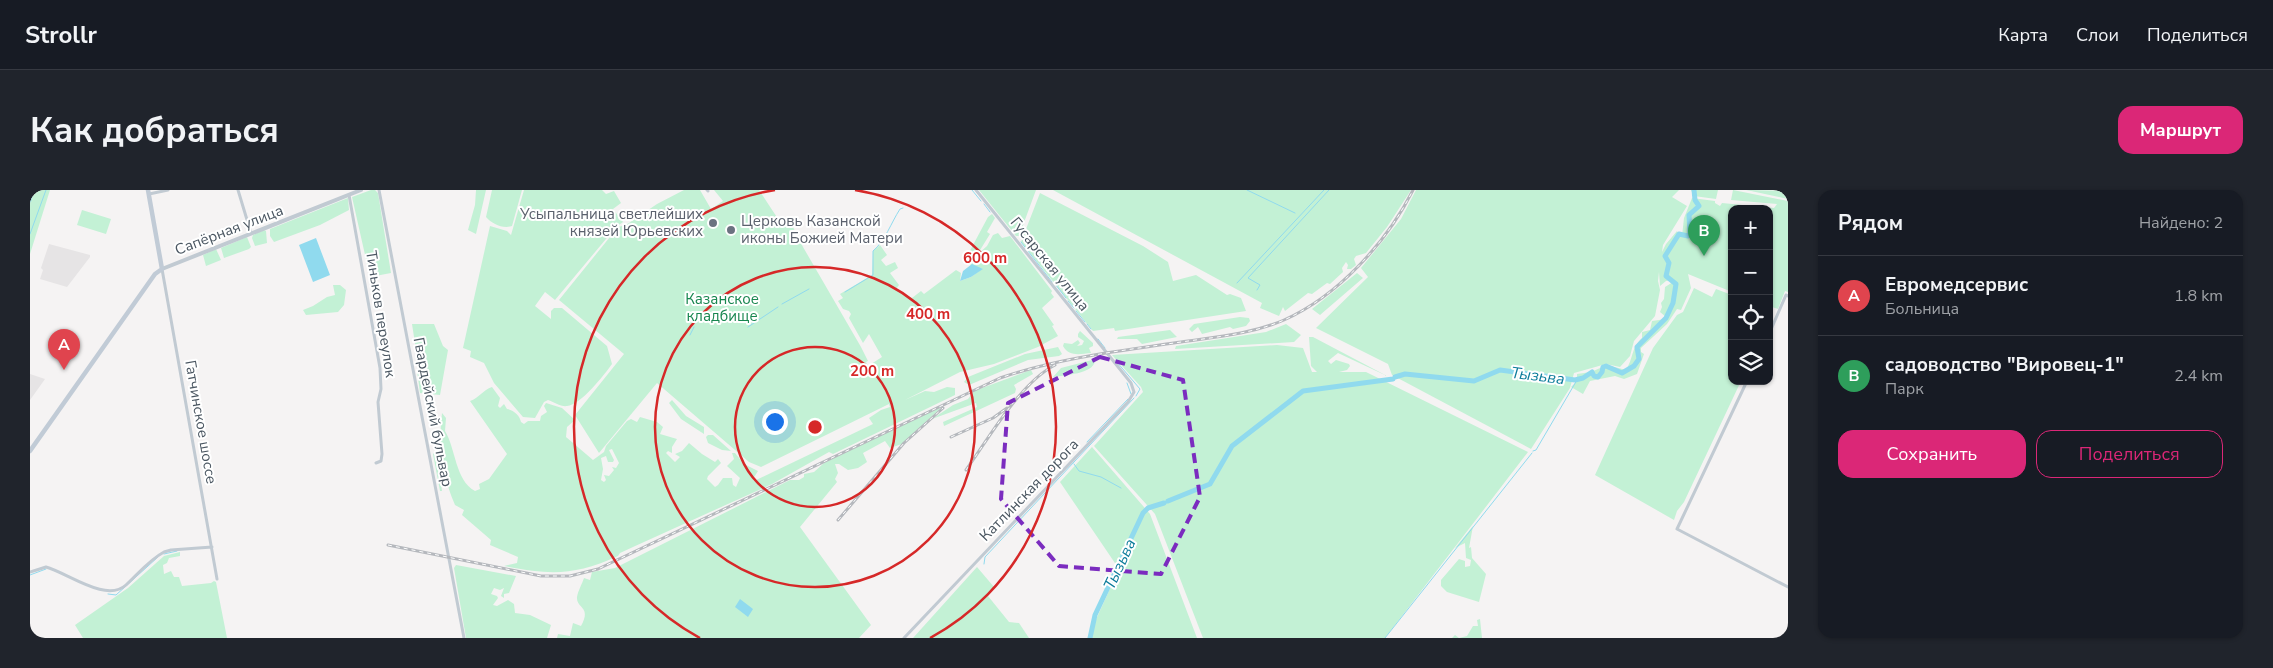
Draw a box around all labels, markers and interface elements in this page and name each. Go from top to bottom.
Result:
text: Strollr [25,19,97,51]
text: Карта [1998,23,2048,47]
text: Слои [2076,23,2119,47]
text: Поделиться [2147,23,2248,47]
button: Маршрут [2118,106,2243,154]
text: Как добраться [30,107,279,154]
street label: Сапёрная улица [172,200,286,260]
place label: Усыпальница светлейших князей Юрьевских [519,204,703,241]
map controls [1728,205,1773,385]
button: + [1728,205,1773,250]
text: Рядом [1838,209,1903,237]
place label: Церковь Казанской иконы Божией Матери [741,211,903,248]
text: Найдено: 2 [2139,212,2223,234]
street label: Гусарская улица [1006,213,1094,315]
pin: B [1688,215,1720,256]
marker: Усыпальница светлейших князей Юрьевских [707,217,719,229]
marker: Церковь Казанской иконы Божией Матери [725,224,737,236]
text: 600 m [963,248,1007,268]
street label: Тиньков переулок [361,249,401,379]
button: − [1728,250,1773,295]
text: Евромедсервис [1885,272,2028,298]
text: A [1848,285,1860,307]
text: 1.8 km [2174,285,2223,307]
park label: Казанское кладбище [685,289,759,326]
button: locate [1728,295,1773,340]
text: Больница [1885,298,1959,320]
text: 400 m [906,304,950,324]
pin: A [48,329,80,370]
street label: Гвардейский бульвар [409,336,457,489]
button: layers [1728,340,1773,385]
text: садоводство "Вировец-1" [1885,352,2124,378]
street label: Гатчинское шоссе [180,359,222,485]
text: 200 m [850,361,894,381]
water label: Тызьва [1510,362,1566,390]
text: B [1848,365,1860,387]
text: 2.4 km [2174,365,2223,387]
text: Парк [1885,378,1924,400]
your location [762,409,788,435]
centre of rings [806,418,824,436]
button: Сохранить [1838,430,2026,478]
button: Поделиться [2036,430,2223,478]
street label: Катлинская дорога [975,435,1083,545]
water label: Тызьва [1099,535,1141,594]

